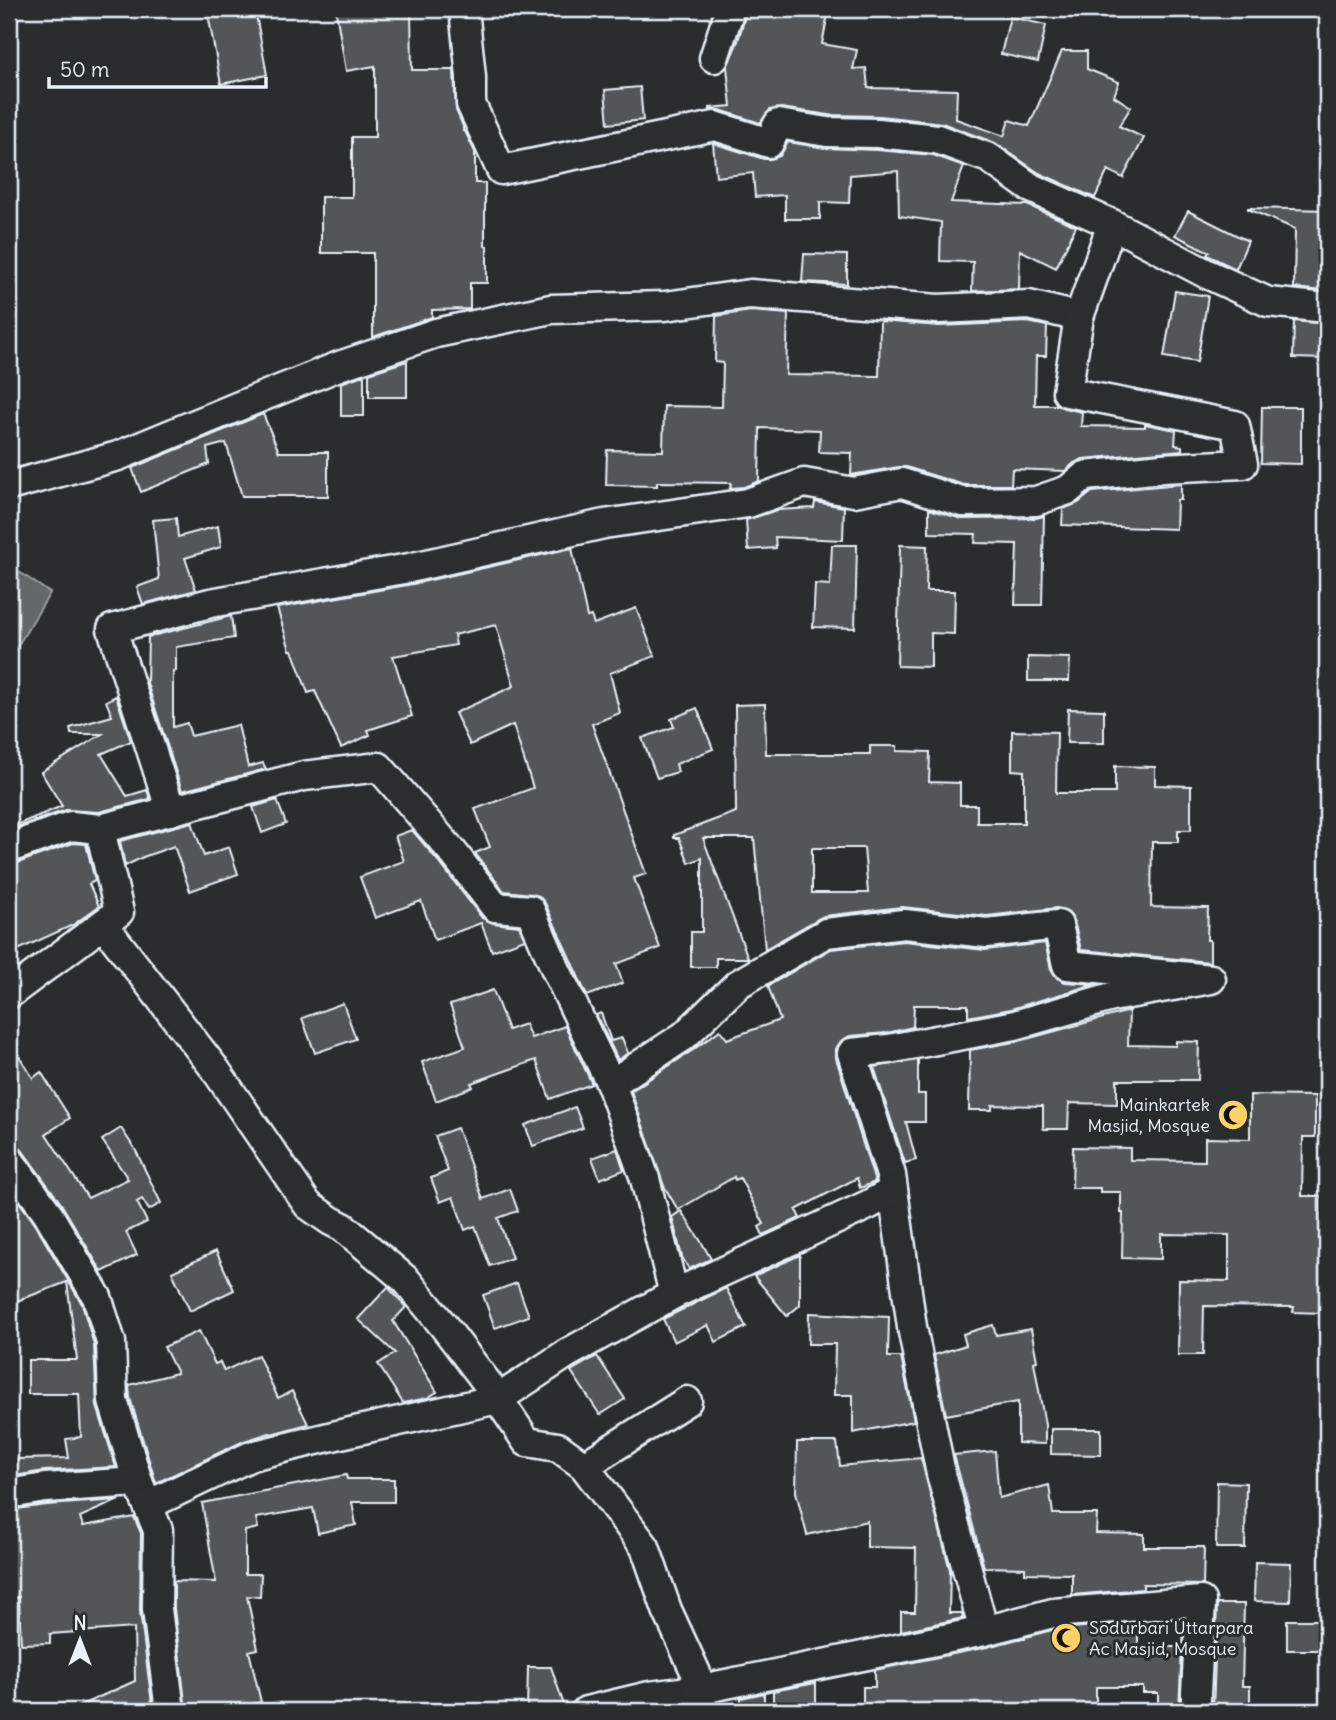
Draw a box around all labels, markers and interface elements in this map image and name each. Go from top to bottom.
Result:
scale bar [49,46,266,90]
text: 50 m [60,56,109,83]
place label: Mainkartek Masjid, Mosque [1088,1093,1210,1137]
mosque icon: Mainkartek Masjid, Mosque [1216,1098,1250,1132]
north arrow [46,1604,116,1674]
text: N [73,1611,87,1635]
place label: Sodurbari Uttarpara Ac Masjid, Mosque [1089,1616,1253,1660]
mosque icon: Sodurbari Uttarpara Ac Masjid, Mosque [1049,1621,1083,1655]

